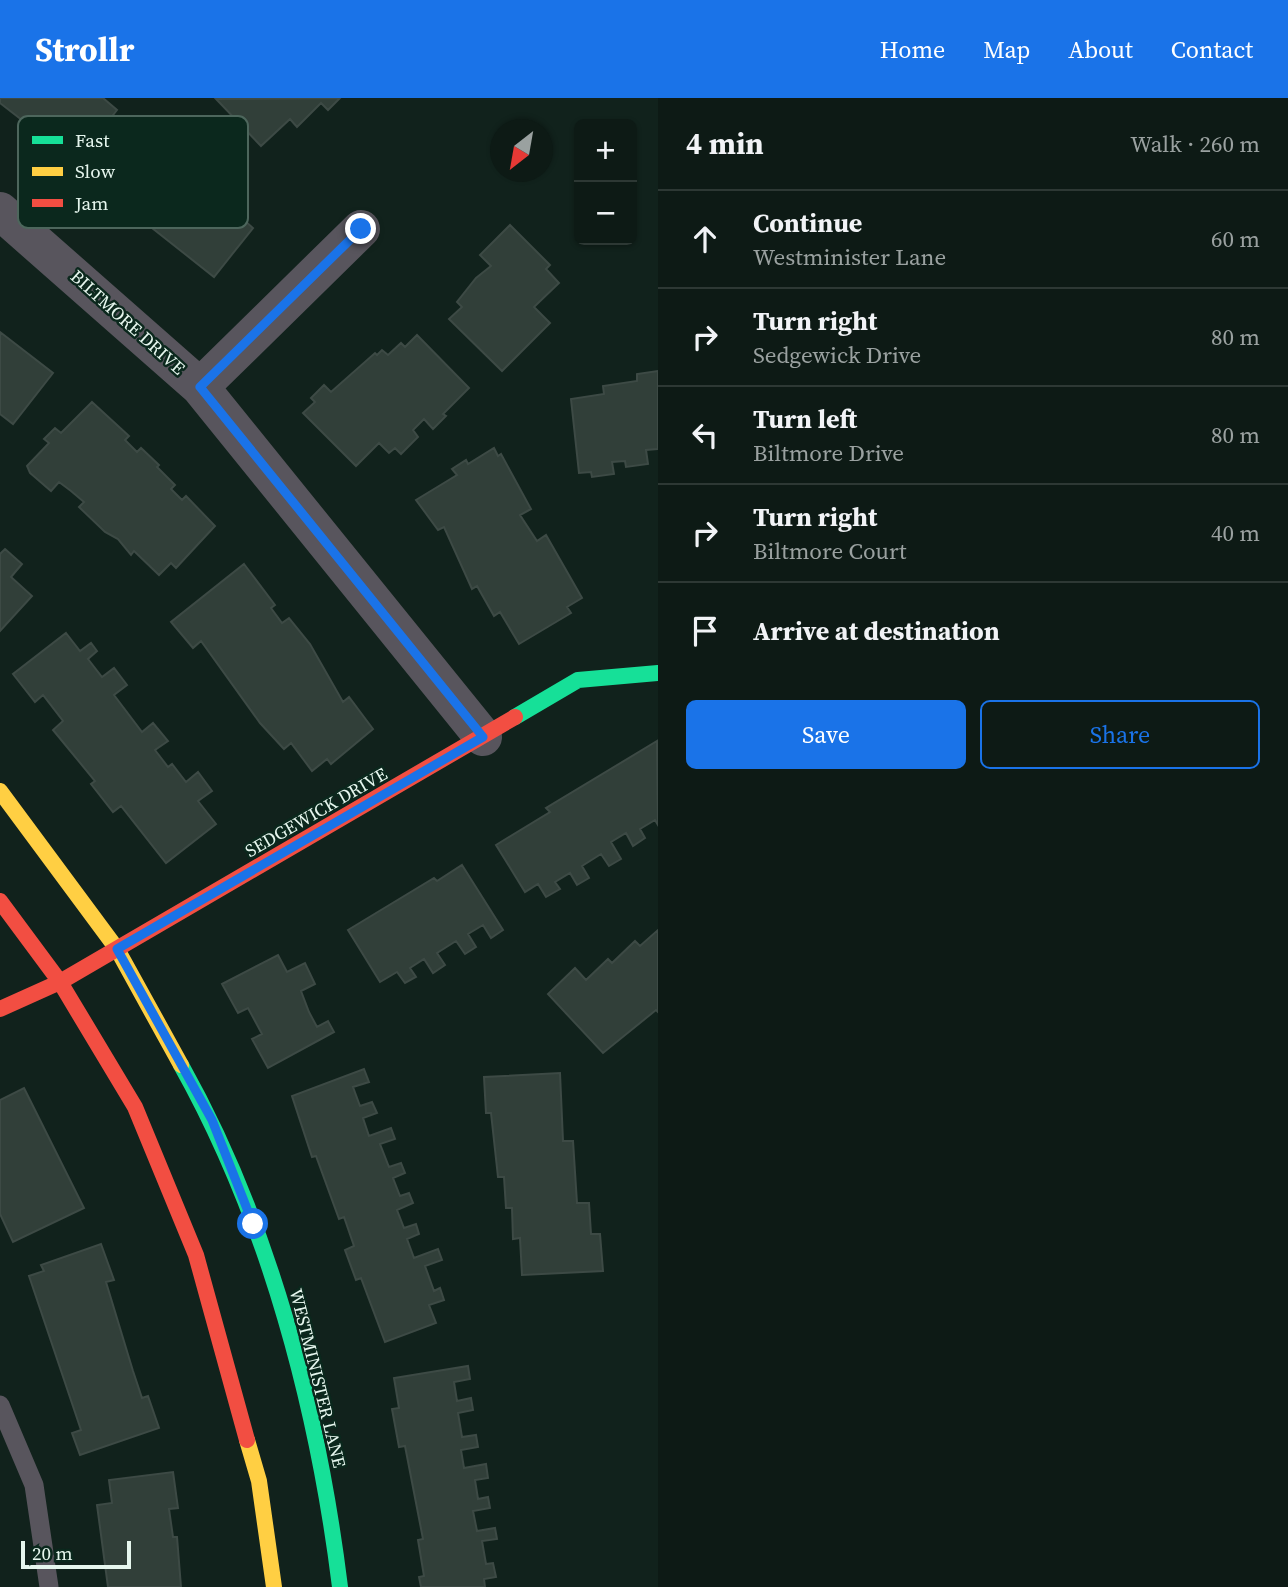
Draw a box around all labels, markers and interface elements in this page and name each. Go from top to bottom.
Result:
text: Strollr [35,27,134,72]
text: Home [880,33,945,66]
text: Map [983,33,1030,66]
text: About [1068,33,1133,66]
text: Contact [1171,33,1253,66]
legend [18,116,248,228]
north arrow [490,119,553,182]
map controls [574,119,637,245]
button: + [574,119,637,182]
text: 4 min [686,123,764,164]
text: Fast [75,127,110,153]
text: Walk · 260 m [1130,128,1260,160]
text: Slow [75,158,116,184]
button: − [574,182,637,245]
text: Jam [74,190,108,216]
text: Continue [753,205,862,241]
route end [345,213,376,244]
icon: ahead [686,220,724,258]
text: 60 m [1211,223,1260,255]
text: Westminister Lane [753,241,946,273]
street label: BILTMORE DRIVE [65,264,191,380]
text: Turn right [753,303,877,339]
icon: right [686,318,724,356]
text: 80 m [1211,321,1260,353]
text: Sedgewick Drive [753,339,921,371]
text: Turn left [753,401,857,437]
icon: left [686,416,724,454]
text: 80 m [1211,419,1260,451]
text: Biltmore Drive [753,437,904,469]
text: Turn right [753,499,877,535]
icon: right [686,514,724,552]
text: 40 m [1211,517,1260,549]
text: Biltmore Court [753,535,907,567]
icon: arrive [686,612,724,650]
text: Arrive at destination [753,613,1000,649]
button: Save [686,700,966,769]
button: Share [980,700,1260,769]
street label: SEDGEWICK DRIVE [240,761,392,863]
route start [237,1208,268,1239]
street label: WESTMINISTER LANE [284,1286,352,1470]
scale bar [21,1538,131,1570]
text: 20 m [32,1540,73,1566]

